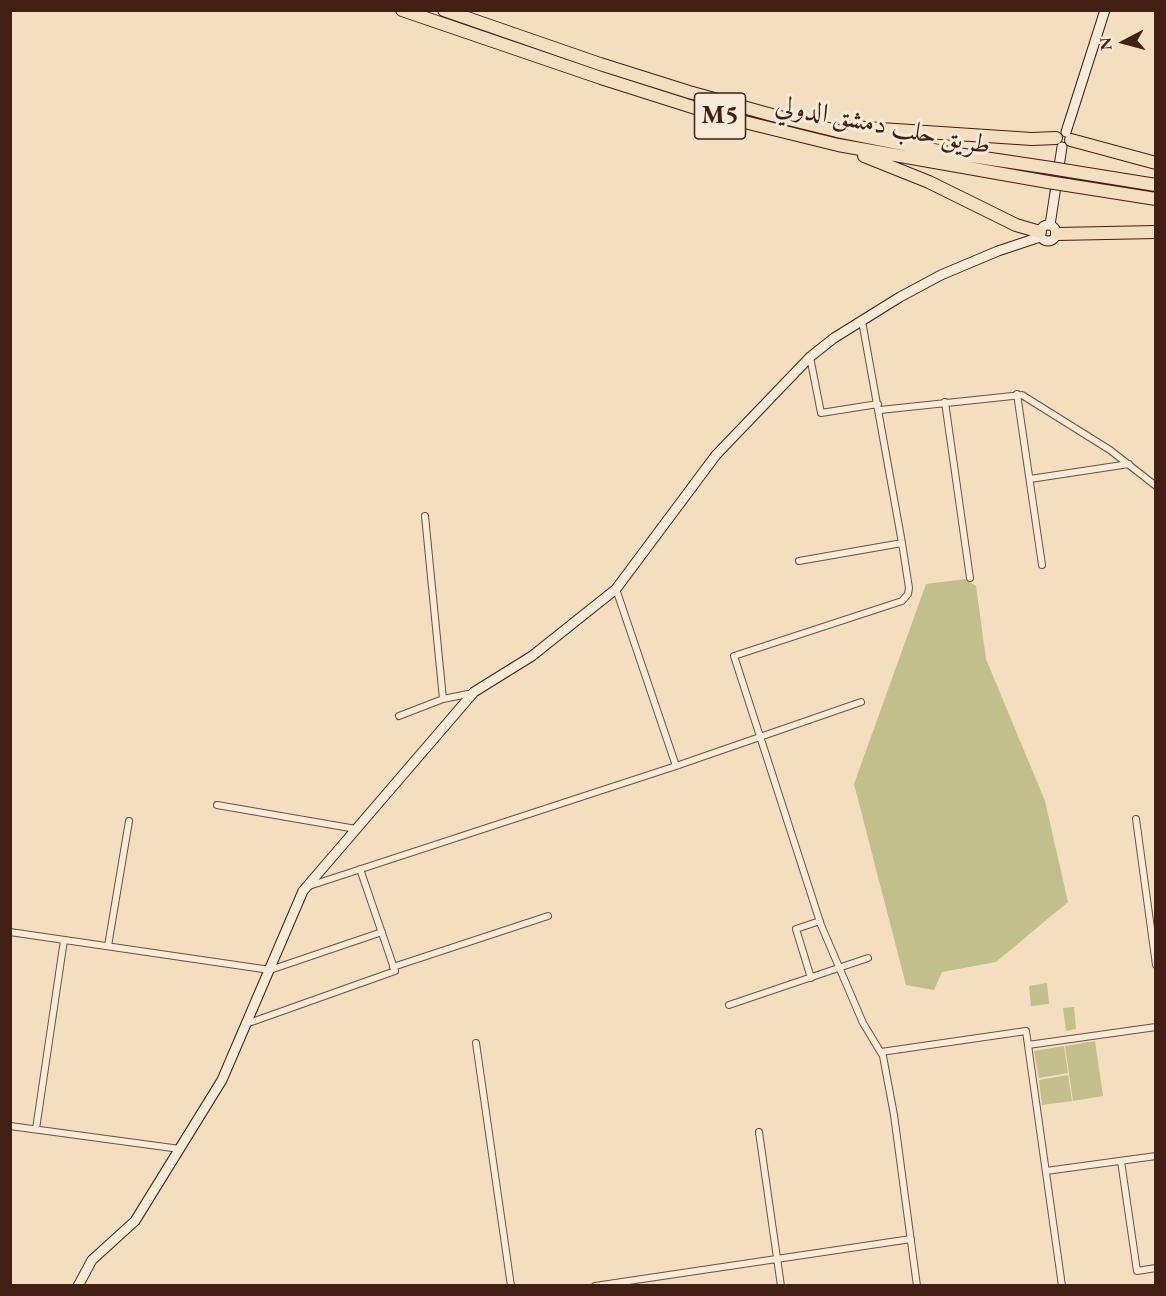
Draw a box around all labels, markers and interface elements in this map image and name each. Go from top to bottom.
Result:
north arrow [1094,12,1154,72]
text: N [1094,36,1117,51]
street label: طريق حلب دمشق الدولي [773,89,993,163]
road number: M5 [694,93,746,139]

